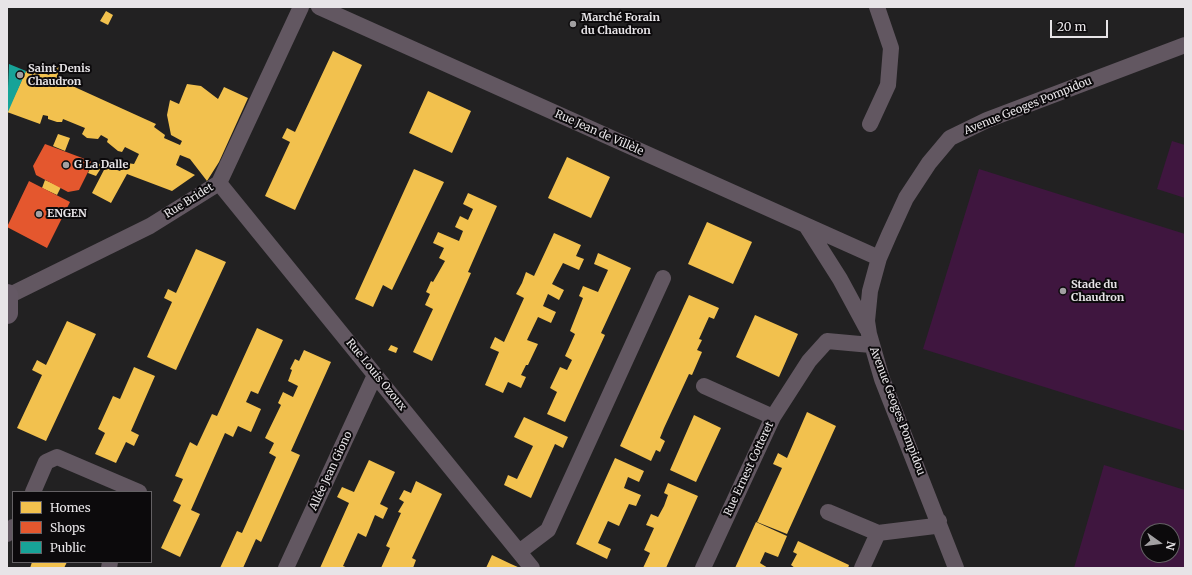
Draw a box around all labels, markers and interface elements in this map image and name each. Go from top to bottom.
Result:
place label: Marché Forain du Chaudron [581,11,660,37]
scale bar [1052,12,1110,38]
marker: Marché Forain du Chaudron [568,19,578,29]
text: 20 m [1057,19,1086,34]
place label: Saint Denis Chaudron [28,62,90,88]
marker: Saint Denis Chaudron [15,70,25,80]
street label: Avenue Geoges Pompidou [962,74,1094,138]
street label: Rue Jean de Villèle [553,108,645,158]
place label: G La Dalle [74,158,128,172]
marker: G La Dalle [61,160,71,170]
street label: Rue Bridet [162,181,216,221]
place label: ENGEN [47,207,87,221]
marker: ENGEN [34,209,44,219]
place label: Stade du Chaudron [1071,278,1124,304]
marker: Stade du Chaudron [1058,286,1068,296]
street label: Rue Louis Ozoux [343,337,409,413]
street label: Avenue Geoges Pompidou [866,345,928,477]
street label: Rue Ernest Cotteret [721,420,777,518]
street label: Allée Jean Giono [307,429,355,513]
legend [12,491,152,563]
text: Homes [50,500,91,515]
text: Shops [50,520,85,535]
north arrow [1140,523,1180,563]
text: Public [50,540,86,555]
text: N [1163,540,1179,552]

